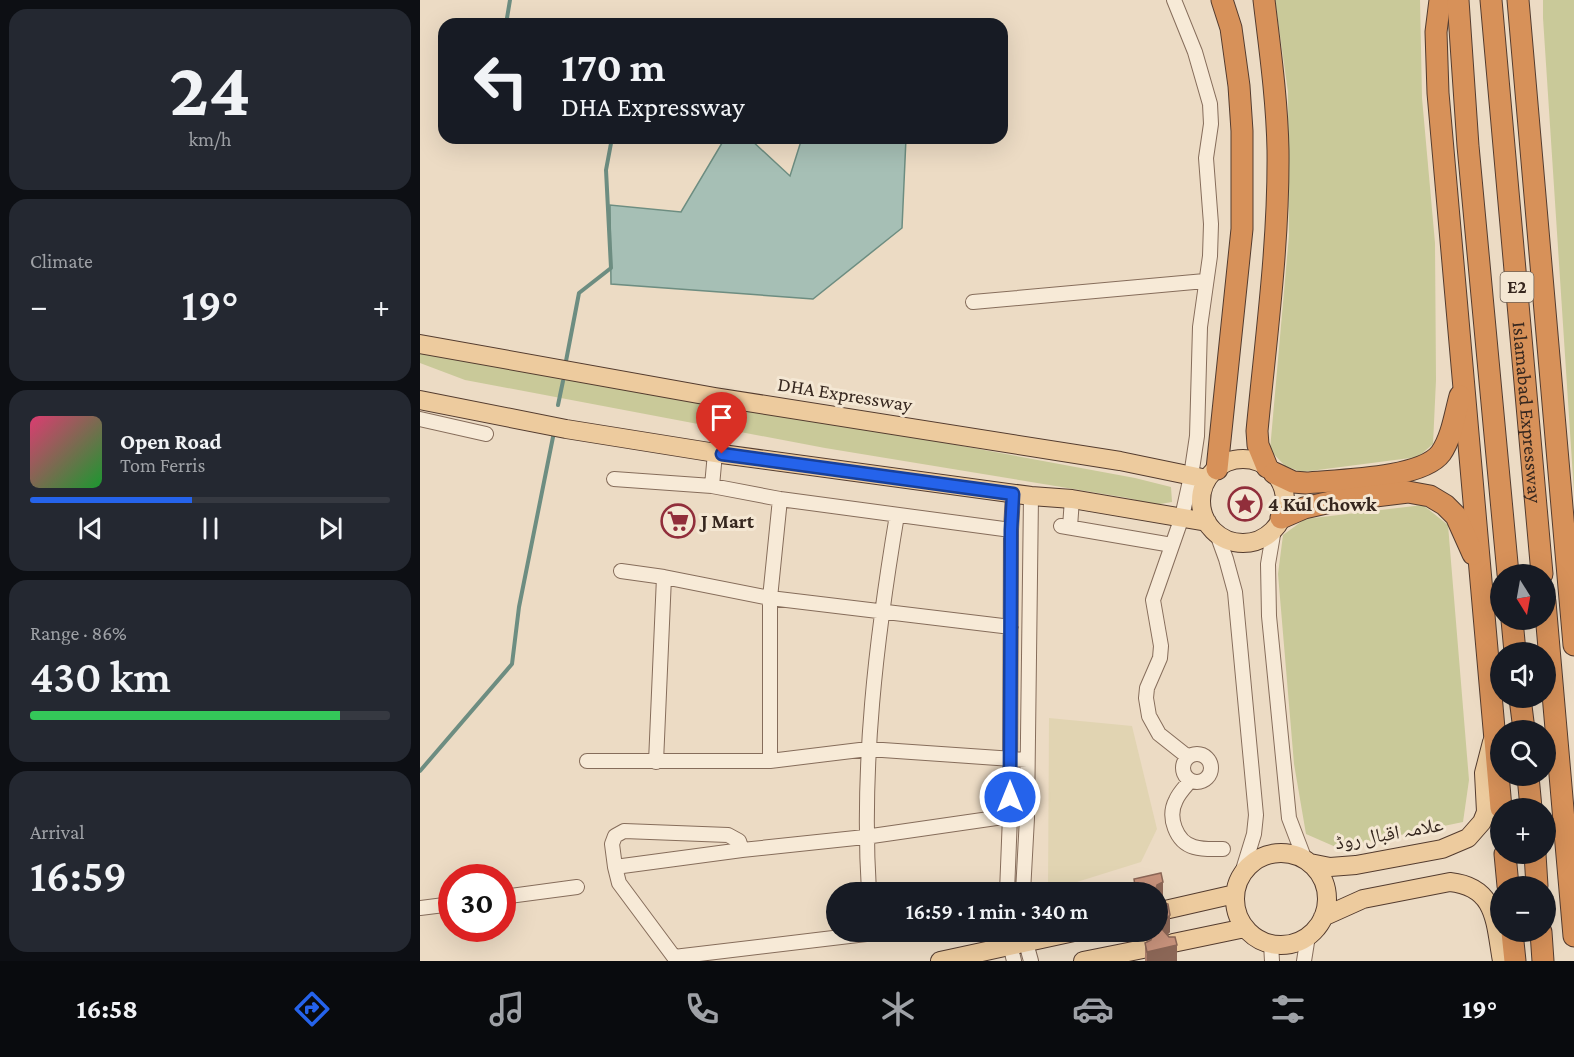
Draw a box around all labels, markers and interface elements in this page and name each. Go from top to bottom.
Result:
icon: left [462,42,540,120]
text: 170 m [561,43,666,90]
text: 24 [169,45,251,132]
text: DHA Expressway [561,92,745,122]
text: km/h [188,128,232,150]
text: Climate [30,250,93,272]
road number: E2 [1500,272,1534,302]
text: 19° [182,280,238,330]
text: − [30,287,47,324]
text: + [373,287,390,324]
street label: Islamabad Expressway [1509,321,1547,505]
street label: DHA Expressway [776,372,915,417]
pin [696,392,747,454]
icon: arrive [705,401,738,434]
text: Open Road [120,429,222,454]
text: Tom Ferris [120,454,205,476]
place icon: 4 Kul Chowk [1227,486,1263,522]
place label: 4 Kul Chowk [1268,493,1378,515]
supermarket icon: J Mart [660,503,696,539]
place label: J Mart [699,510,755,532]
icon: previous [74,512,107,545]
icon: pause [194,512,227,545]
icon: next [314,512,347,545]
north arrow [1490,564,1556,630]
map controls [1490,564,1556,942]
text: Range · 86% [30,622,127,644]
button: sound [1490,642,1556,708]
text: 430 km [30,652,171,702]
button: search [1490,720,1556,786]
position arrow [978,765,1042,829]
button: + [1490,798,1556,864]
street label: علامہ اقبال روڈ [1333,813,1445,854]
text: Arrival [30,821,84,843]
text: 16:59 [30,851,127,901]
speed limit sign: 30 [438,864,516,942]
button: − [1490,876,1556,942]
text: 16:59 · 1 min · 340 m [906,899,1088,924]
icon: directions [291,988,333,1030]
icon: music [486,988,528,1030]
icon: phone [681,988,723,1030]
icon: climate [877,988,919,1030]
icon: car [1072,988,1114,1030]
icon: filters [1267,988,1309,1030]
text: 16:58 [77,994,138,1024]
text: 19° [1462,994,1497,1024]

